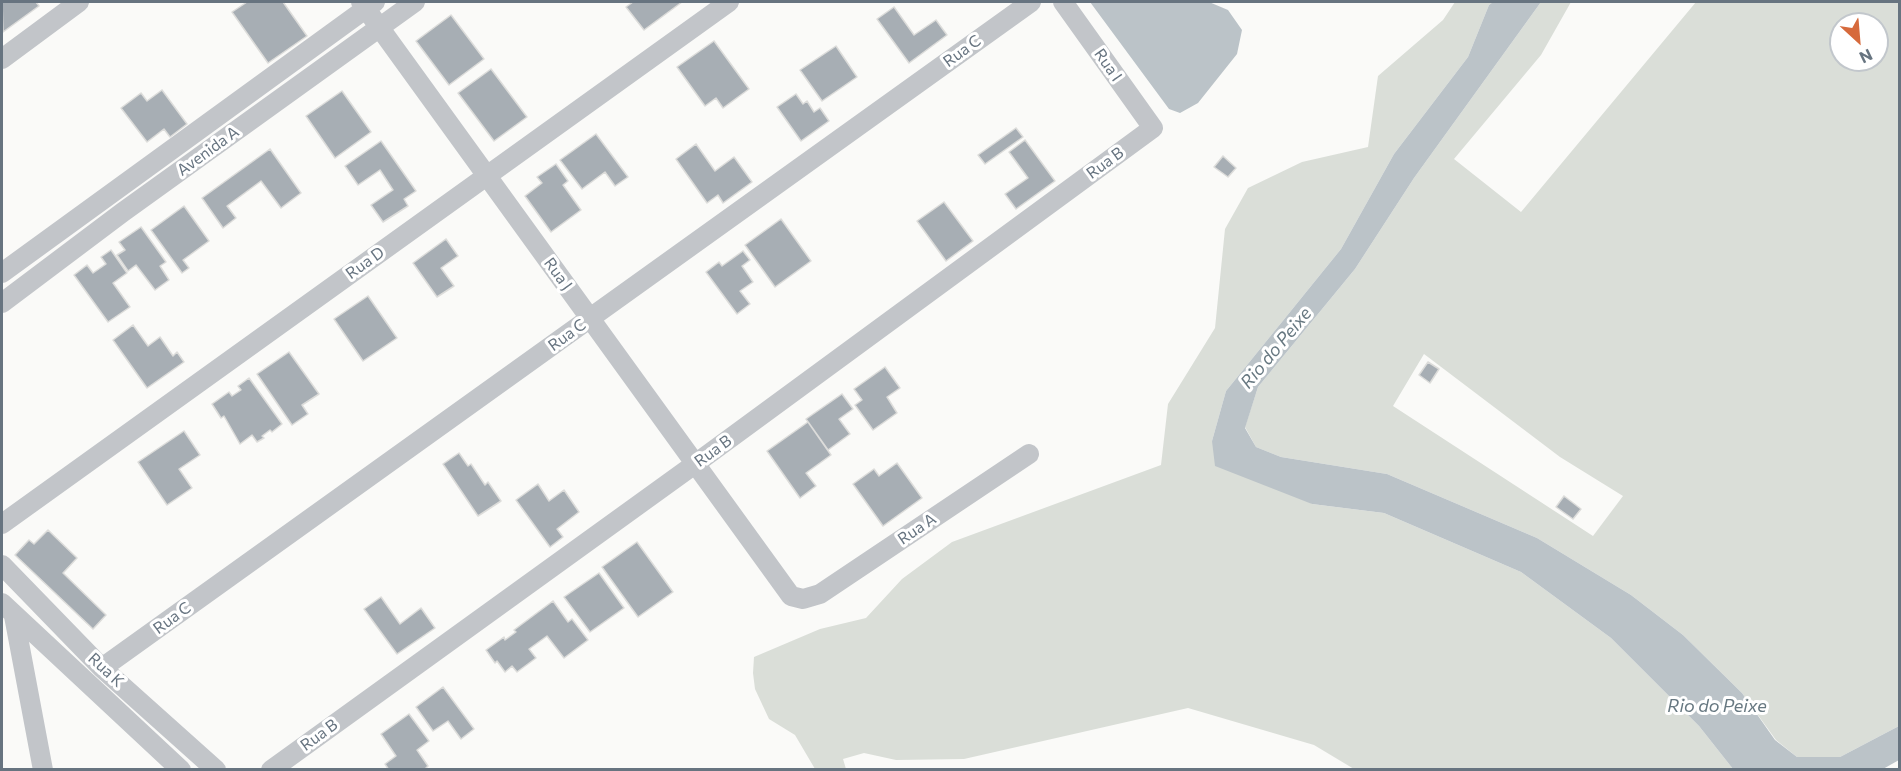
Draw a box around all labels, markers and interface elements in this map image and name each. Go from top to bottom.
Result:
north arrow [1829,12,1889,72]
street label: Rua C [939,31,985,71]
street label: Rua I [1090,45,1126,85]
text: N [1857,46,1876,68]
street label: Avenida A [173,122,243,180]
street label: Rua B [1083,143,1127,183]
street label: Rua D [342,243,388,283]
street label: Rua J [540,254,576,294]
water label: Rio do Peixe [1236,303,1316,393]
street label: Rua C [544,315,590,355]
street label: Rua B [691,431,735,471]
street label: Rua A [894,509,940,549]
street label: Rua C [149,598,195,638]
street label: Rua K [84,649,128,691]
water label: Rio do Peixe [1667,695,1767,717]
street label: Rua B [297,715,341,755]

